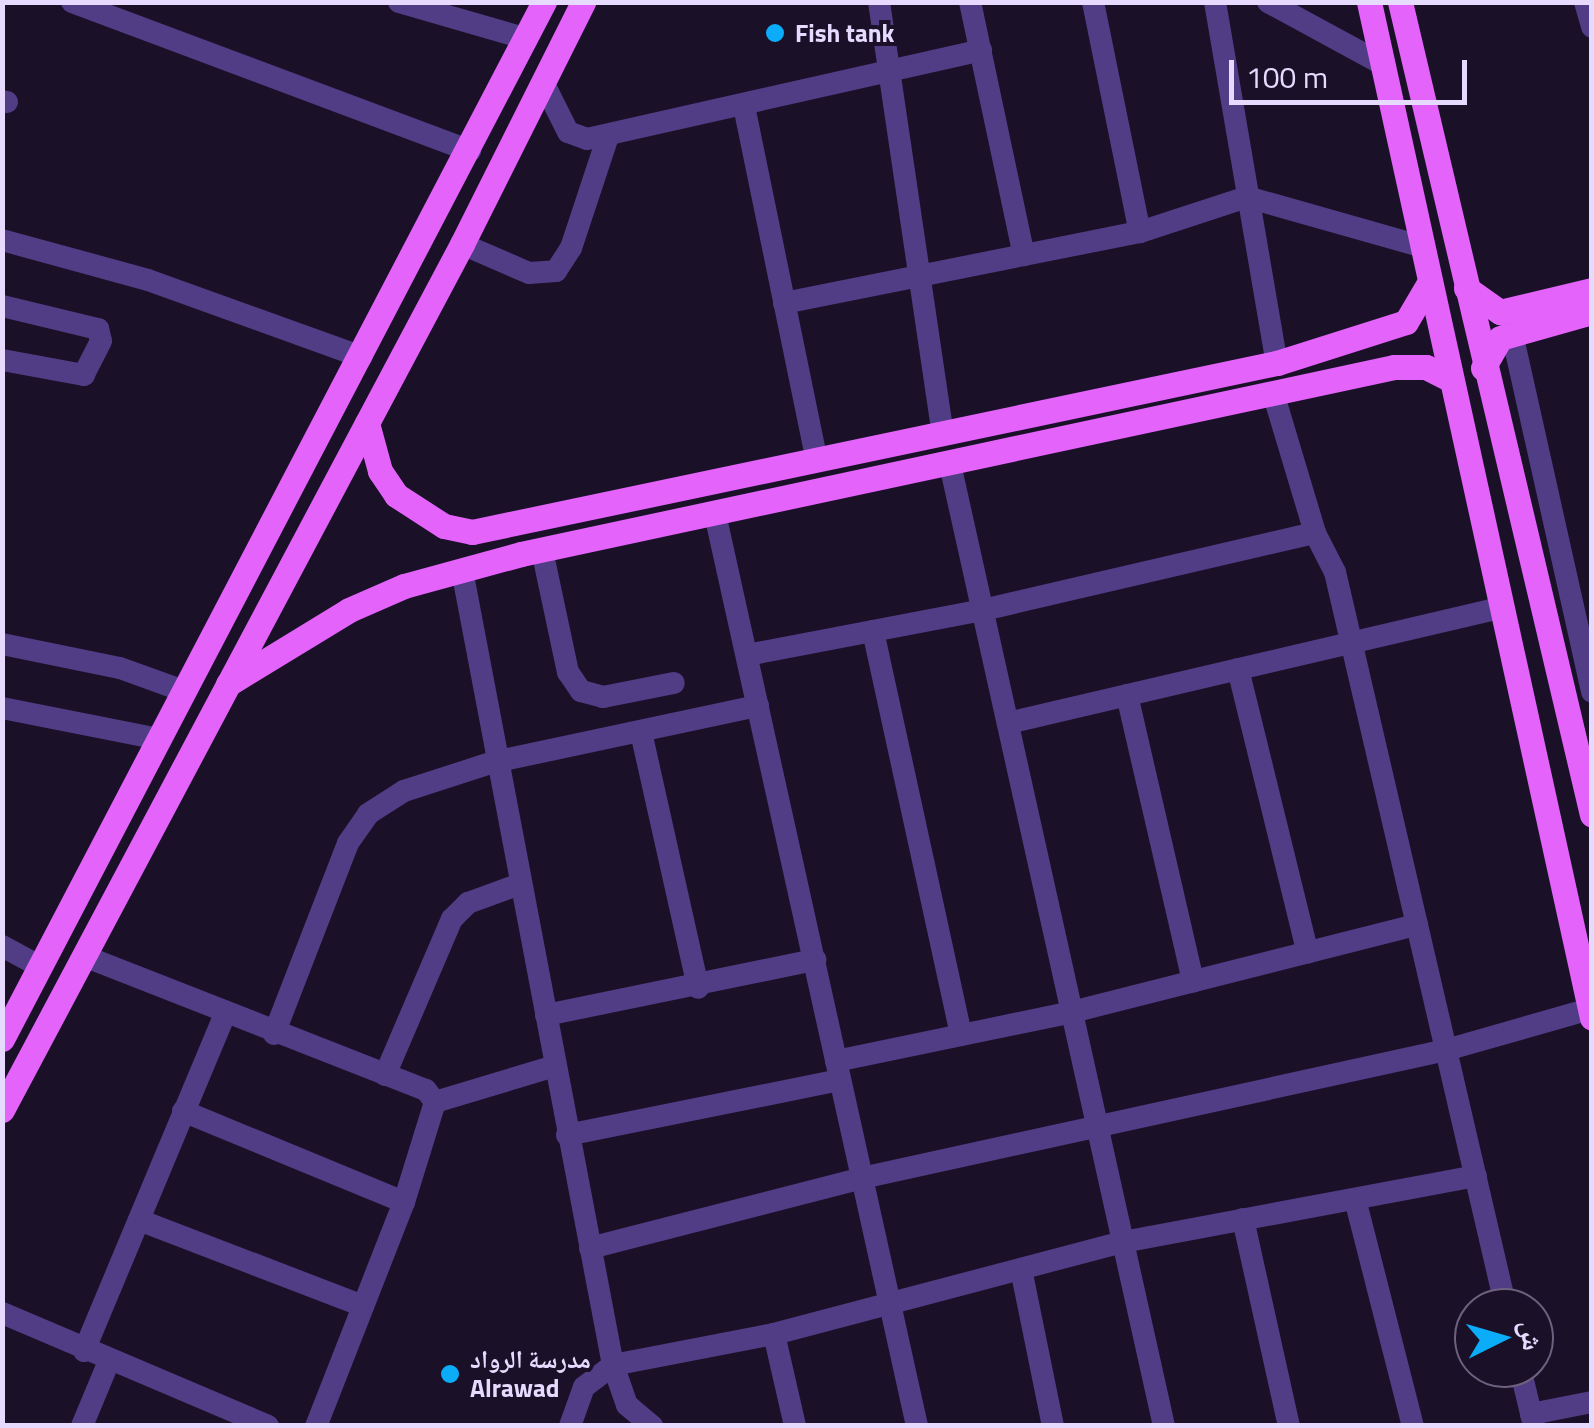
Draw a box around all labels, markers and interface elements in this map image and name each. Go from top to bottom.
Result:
place label: Fish tank [795,18,894,48]
marker: Fish tank [764,22,786,44]
scale bar [1234,40,1472,102]
text: 100 m [1246,54,1328,100]
north arrow [1454,1288,1554,1388]
text: ش [1510,1319,1555,1352]
place label: مدرسة الرواد Alrawad [470,1345,591,1404]
marker: مدرسة الرواد Alrawad [439,1363,461,1385]

